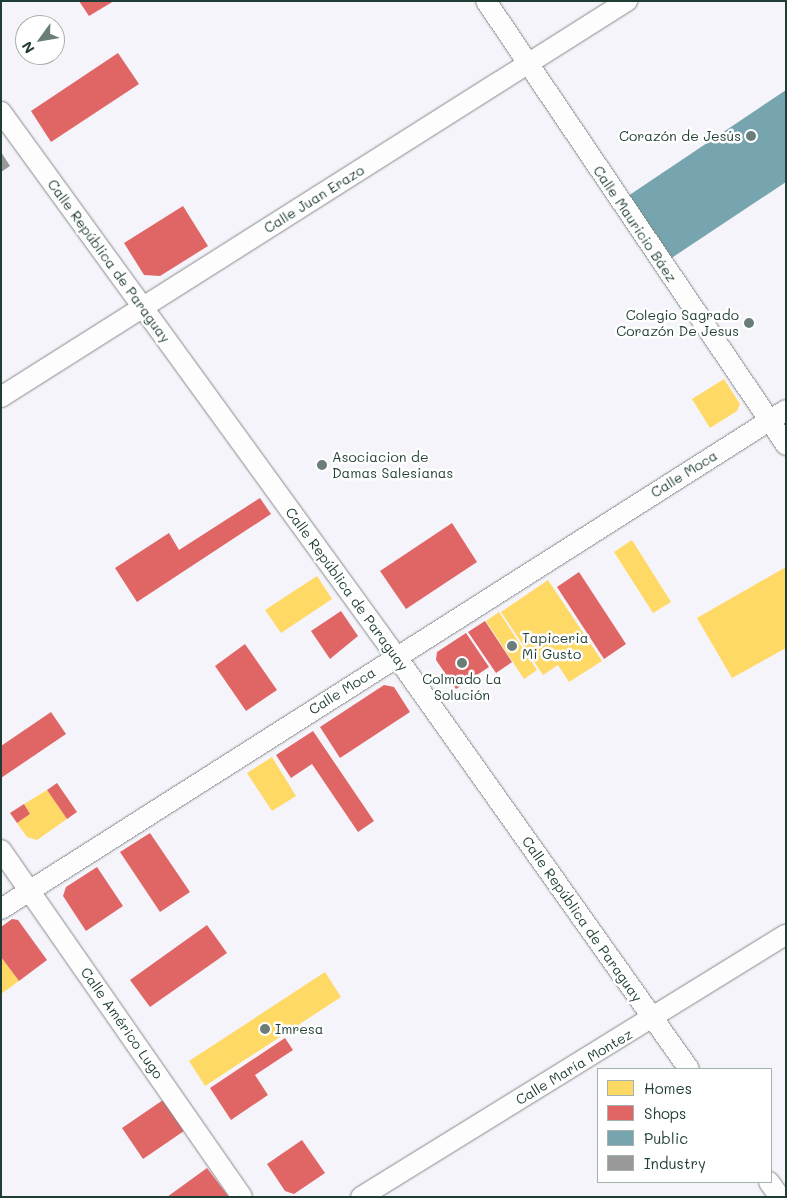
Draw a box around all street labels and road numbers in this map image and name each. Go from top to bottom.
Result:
street label: Calle Juan Erazo [261,161,367,237]
street label: Calle Mauricio Báez [590,163,680,285]
street label: Calle República de Paraguay [44,176,174,346]
street label: Calle Moca [648,447,720,501]
street label: Calle República de Paraguay [282,504,412,674]
street label: Calle Moca [306,664,378,718]
street label: Calle República de Paraguay [518,833,646,1005]
street label: Calle Américo Lugo [77,964,167,1082]
street label: Calle María Montez [513,1025,635,1109]

